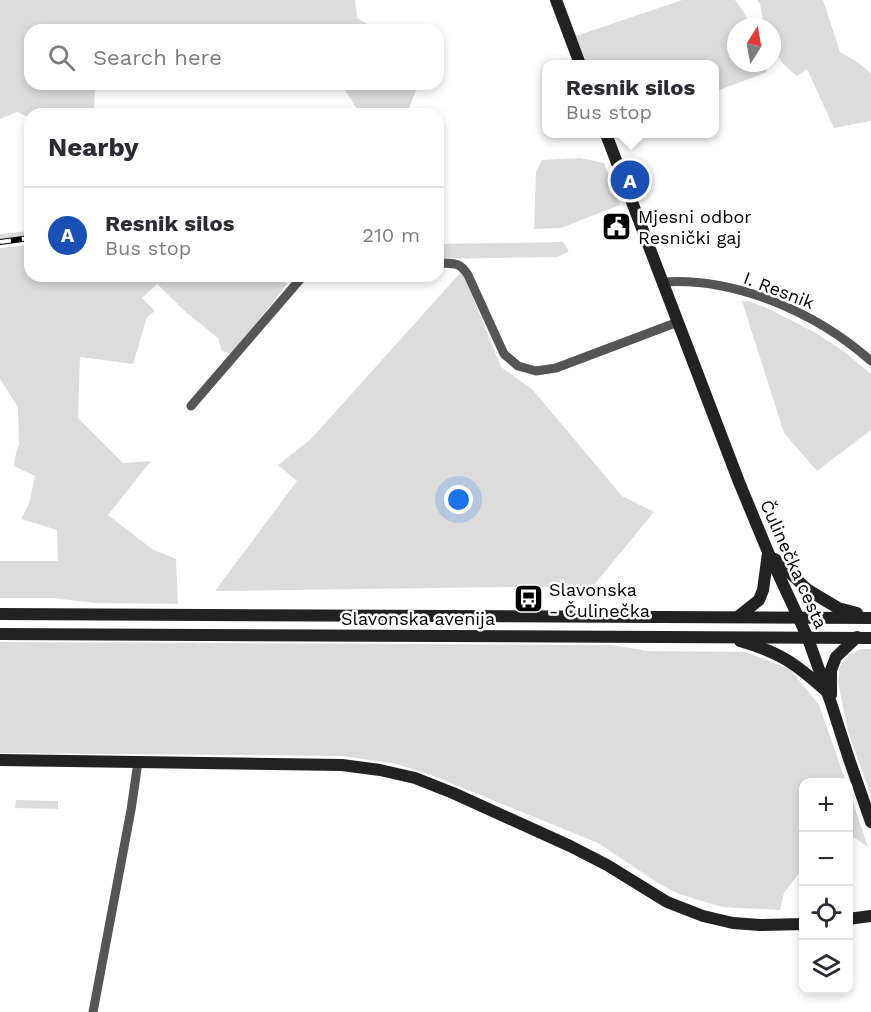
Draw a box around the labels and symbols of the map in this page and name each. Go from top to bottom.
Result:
north arrow [727,18,781,72]
pin: A [610,158,650,202]
place label: Mjesni odbor Resnički gaj [638,206,752,248]
public building icon: Mjesni odbor Resnički gaj [601,210,633,242]
street label: I. Resnik [741,267,817,313]
your location [444,485,473,514]
street label: Čulinečka cesta [756,496,832,632]
place label: Slavonska - Čulinečka [549,579,650,621]
bus stop icon: Slavonska - Čulinečka [512,583,544,615]
street label: Slavonska avenija [341,608,495,629]

